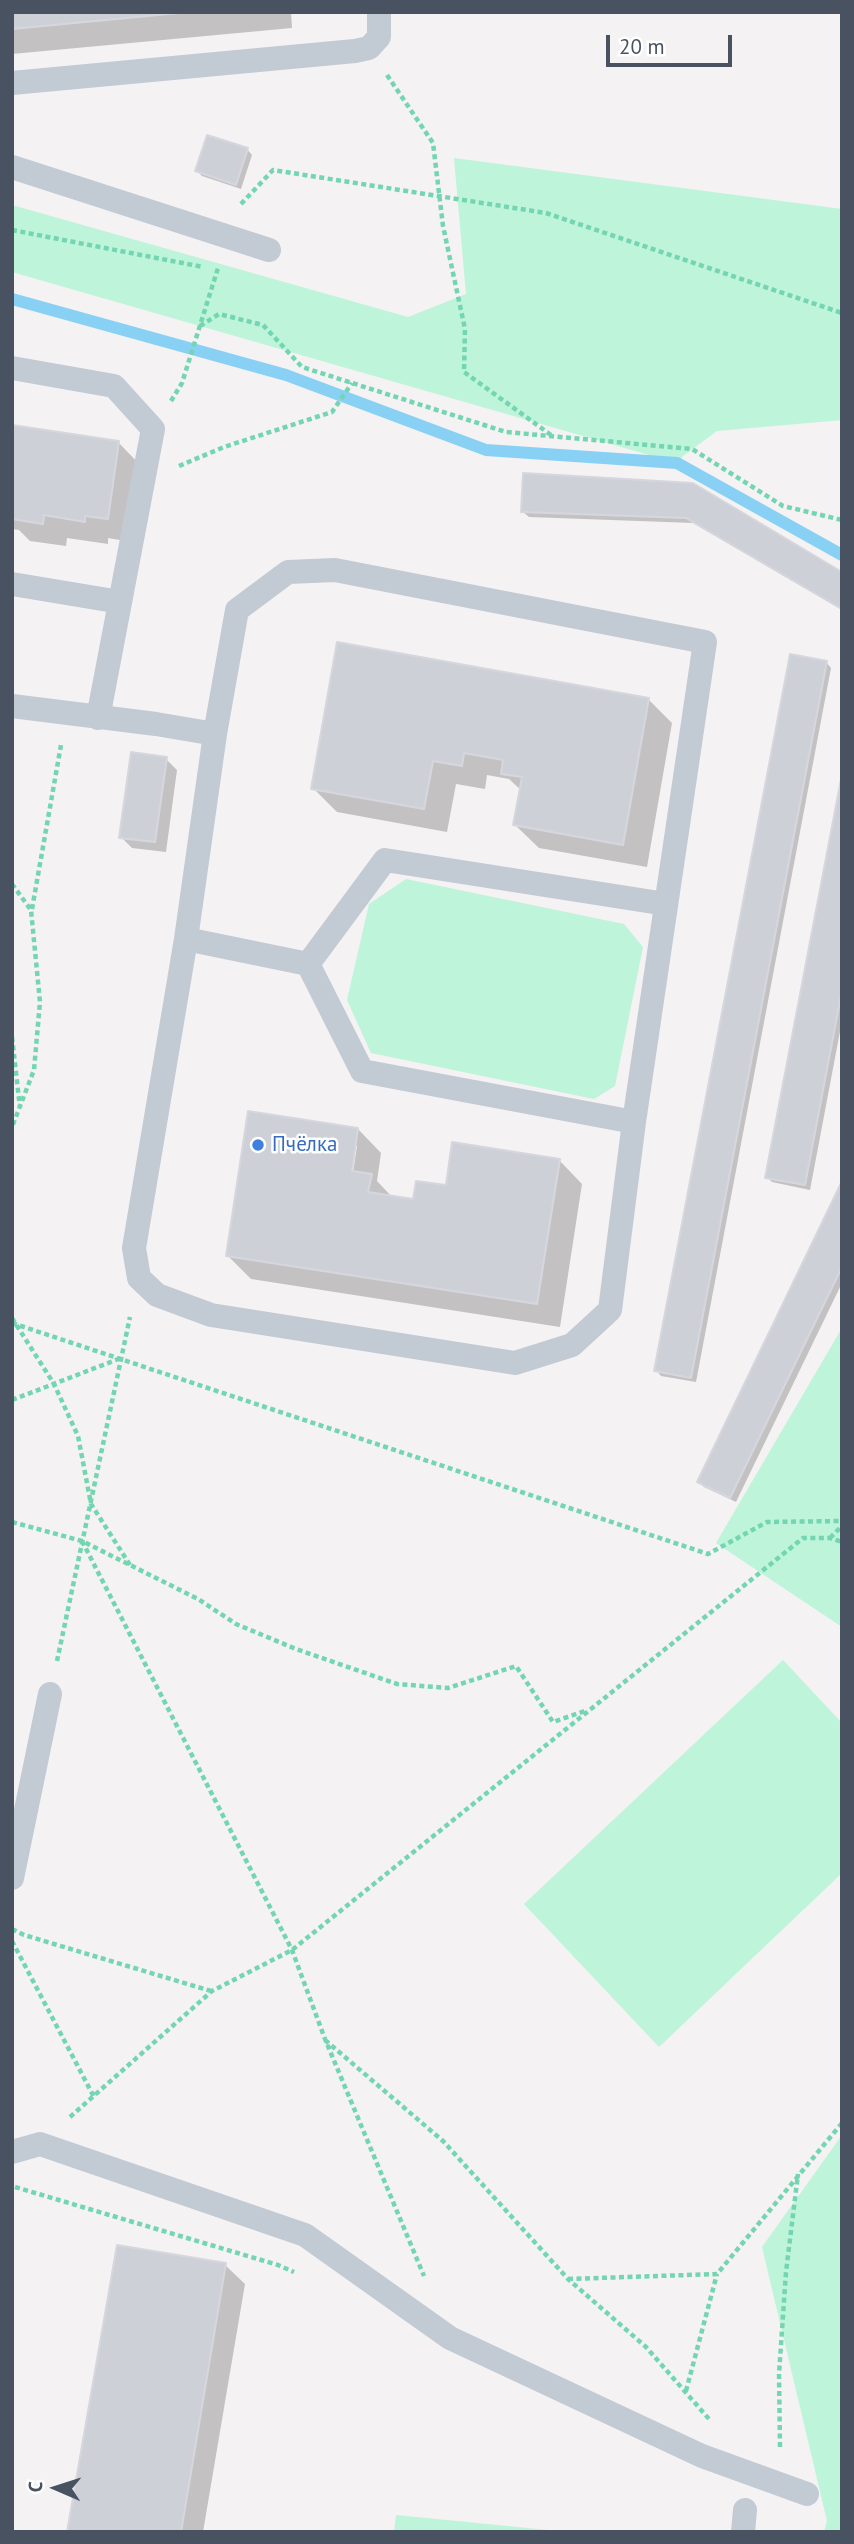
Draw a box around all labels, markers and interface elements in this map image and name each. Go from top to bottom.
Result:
scale bar [609,21,735,65]
text: 20 m [619,33,665,60]
place label: Пчёлка [272,1132,337,1158]
marker: Пчёлка [250,1137,266,1153]
north arrow [21,2453,91,2523]
text: С [23,2481,47,2493]

